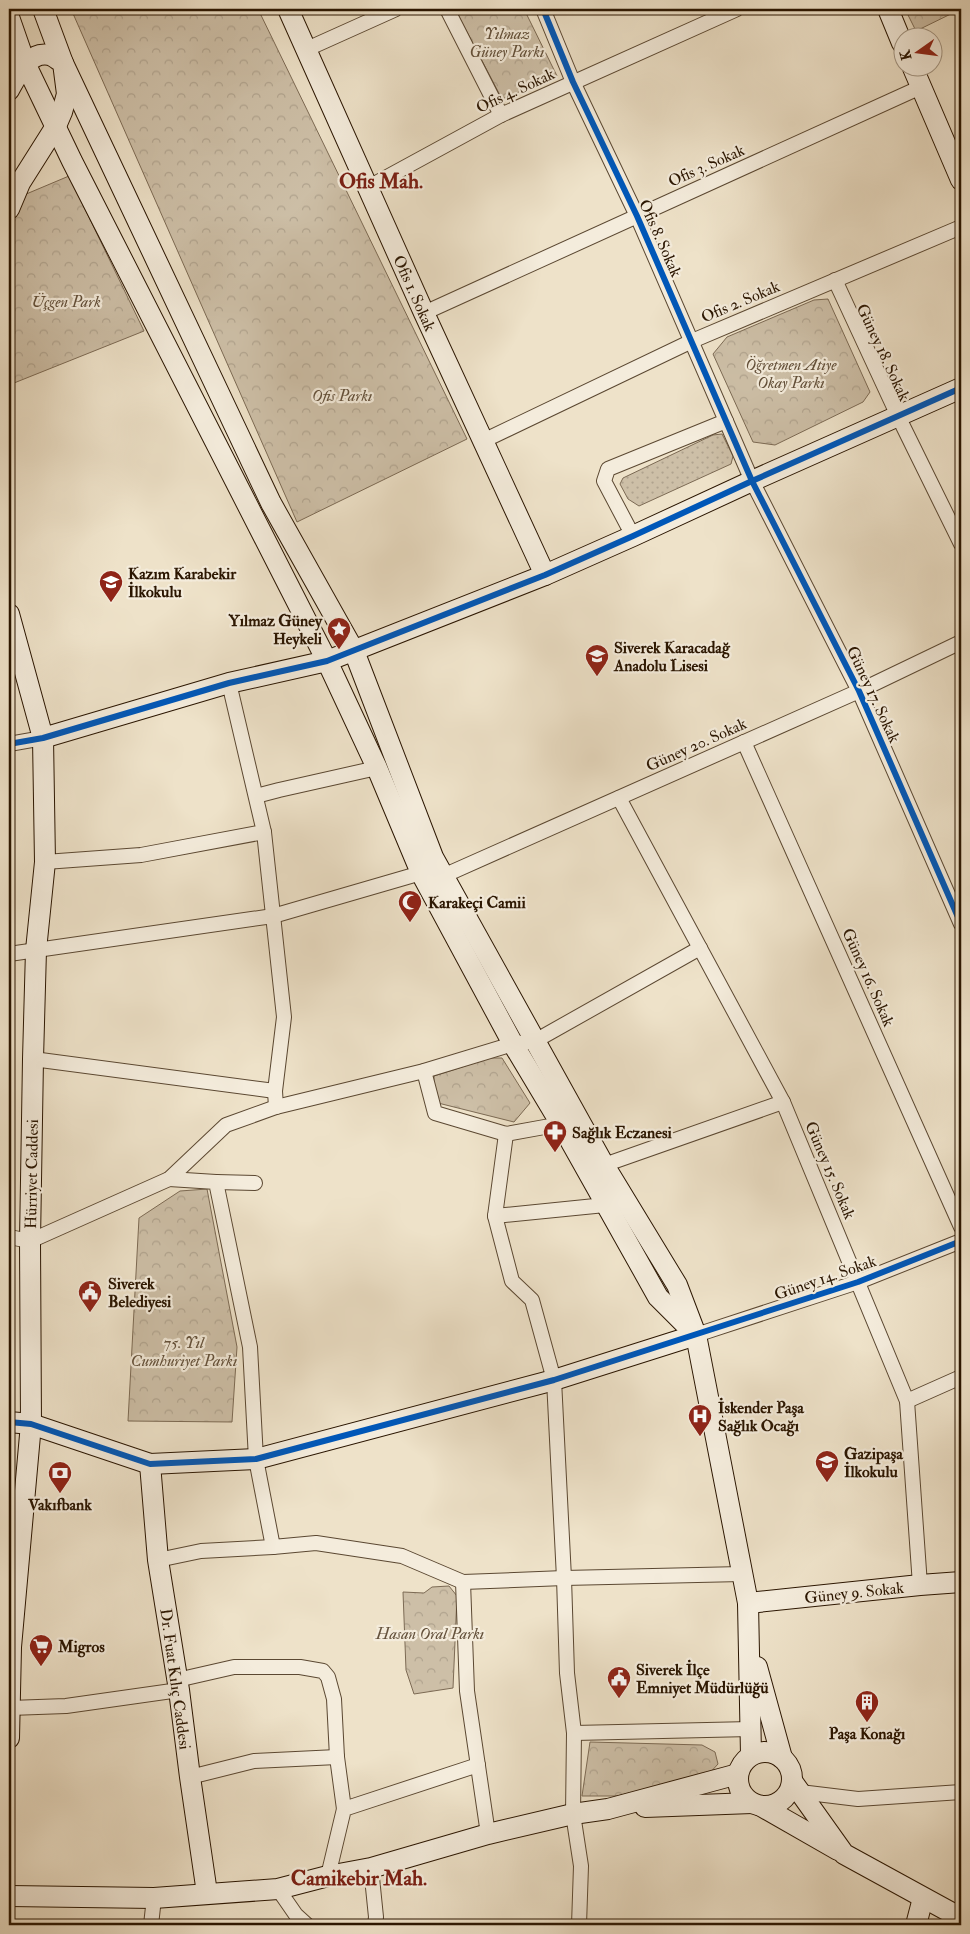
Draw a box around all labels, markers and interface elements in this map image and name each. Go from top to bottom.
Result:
park label: Yılmaz Güney Parkı [470,24,544,62]
north arrow [892,28,942,78]
text: K [896,47,915,62]
street label: Ofis 4. Sokak [473,64,558,118]
street label: Ofis 3. Sokak [665,140,748,192]
district label: Ofis Mah. [339,168,423,195]
street label: Ofis 8. Sokak [634,196,686,281]
street label: Ofis 1. Sokak [388,252,440,335]
street label: Ofis 2. Sokak [698,276,783,327]
park label: Üçgen Park [31,292,101,312]
street label: Güney 18. Sokak [852,301,914,405]
park label: Öğretmen Atiye Okay Parkı [745,355,837,393]
park label: Ofis Parkı [312,386,372,406]
place label: Kazım Karabekir İlkokulu [128,564,237,602]
school or university icon: Kazım Karabekir İlkokulu [98,569,124,603]
place label: Yılmaz Güney Heykeli [228,611,323,650]
place icon: Yılmaz Güney Heykeli [326,616,352,650]
place label: Siverek Karacadağ Anadolu Lisesi [613,638,731,676]
school or university icon: Siverek Karacadağ Anadolu Lisesi [584,643,610,677]
street label: Güney 17. Sokak [842,643,904,746]
street label: Güney 20. Sokak [643,714,750,776]
mosque icon: Karakeçi Camii [397,889,423,923]
place label: Karakeçi Camii [428,893,526,913]
street label: Güney 16. Sokak [837,925,899,1030]
street label: Güney 15. Sokak [801,1118,860,1223]
street label: Hürriyet Caddesi [21,1119,43,1229]
pharmacy icon: Sağlık Eczanesi [542,1119,568,1153]
place label: Sağlık Eczanesi [572,1123,672,1144]
street label: Güney 14. Sokak [772,1251,879,1305]
place label: Siverek Belediyesi [108,1274,172,1313]
public building icon: Siverek Belediyesi [77,1279,103,1313]
park label: 75. Yıl Cumhuriyet Parkı [131,1333,237,1371]
place label: İskender Paşa Sağlık Ocağı [718,1397,804,1437]
hospital icon: İskender Paşa Sağlık Ocağı [687,1403,713,1437]
place label: Gazipaşa İlkokulu [844,1444,903,1482]
school or university icon: Gazipaşa İlkokulu [814,1449,840,1483]
bank icon: Vakıfbank [47,1460,73,1494]
place label: Vakıfbank [27,1495,92,1515]
street label: Güney 9. Sokak [803,1578,905,1608]
street label: Dr. Fuat Kılıç Caddesi [155,1607,195,1751]
park label: Hasan Oral Parkı [375,1624,484,1644]
supermarket icon: Migros [28,1633,54,1667]
place label: Migros [57,1637,105,1658]
place label: Siverek İlçe Emniyet Müdürlüğü [636,1659,769,1699]
public building icon: Siverek İlçe Emniyet Müdürlüğü [606,1665,632,1699]
building icon: Paşa Konağı [854,1689,880,1723]
place label: Paşa Konağı [829,1724,906,1745]
district label: Camikebir Mah. [291,1865,427,1892]

